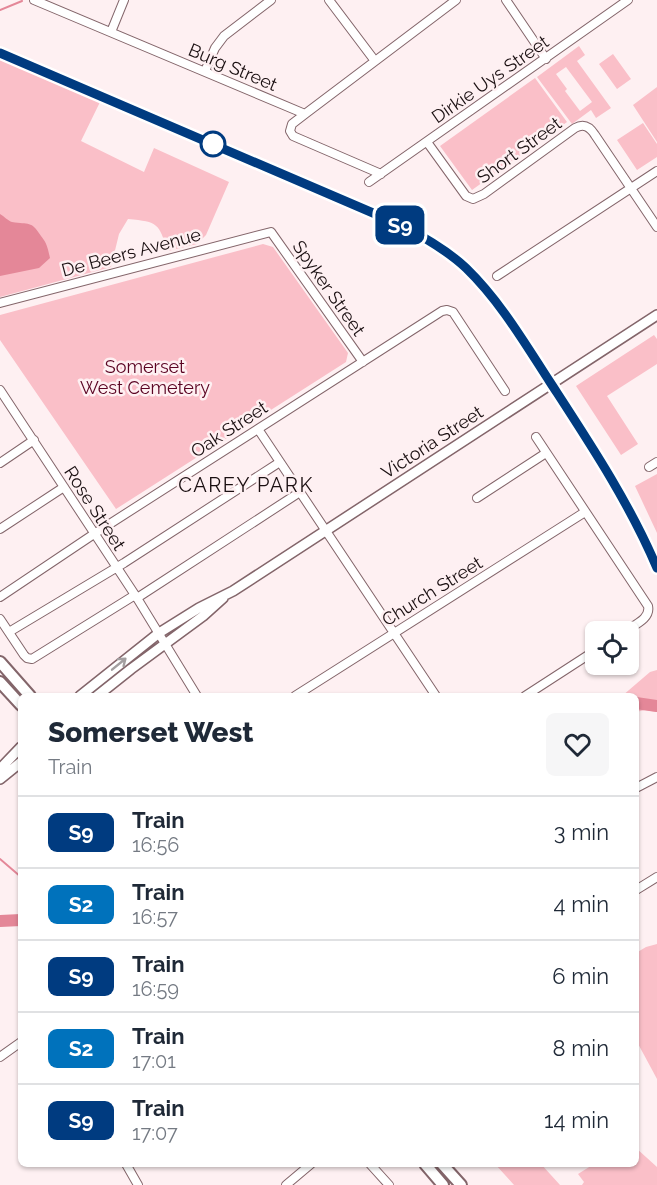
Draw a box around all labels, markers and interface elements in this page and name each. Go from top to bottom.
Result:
street label: Dirkie Uys Street [427,31,553,127]
street label: Burg Street [185,39,281,95]
street label: Short Street [473,112,565,188]
unlabelled marker [200,131,226,157]
line badge: S9 [373,206,427,244]
text: S9 [387,213,413,238]
street label: De Beers Avenue [59,223,203,281]
street label: Spyker Street [288,236,370,340]
park label: Somerset West Cemetery [80,356,210,398]
street label: Oak Street [187,396,271,462]
street label: Victoria Street [377,401,487,483]
street label: Rose Street [60,462,130,554]
district label: CAREY PARK [178,473,314,497]
street label: Church Street [378,552,486,630]
map controls [585,621,639,675]
button: locate [585,621,639,675]
one-way arrow [110,657,126,670]
button: heart [546,713,609,776]
text: Somerset West [48,716,254,749]
text: Train [48,755,92,779]
text: Train [132,807,185,833]
text: 3 min [554,819,609,845]
text: S9 [68,820,94,845]
text: 16:56 [132,833,179,857]
text: Train [132,879,185,905]
text: 4 min [554,891,609,917]
text: S2 [69,892,93,917]
text: 16:57 [132,905,178,929]
text: Train [132,951,185,977]
text: 6 min [552,963,609,989]
text: S9 [68,964,94,989]
text: 16:59 [132,977,179,1001]
text: Train [132,1023,185,1049]
text: 8 min [553,1035,609,1061]
text: S2 [69,1036,93,1061]
text: 17:01 [132,1049,176,1073]
text: Train [132,1095,185,1121]
text: 14 min [544,1107,609,1133]
text: S9 [68,1108,94,1133]
text: 17:07 [132,1121,178,1145]

